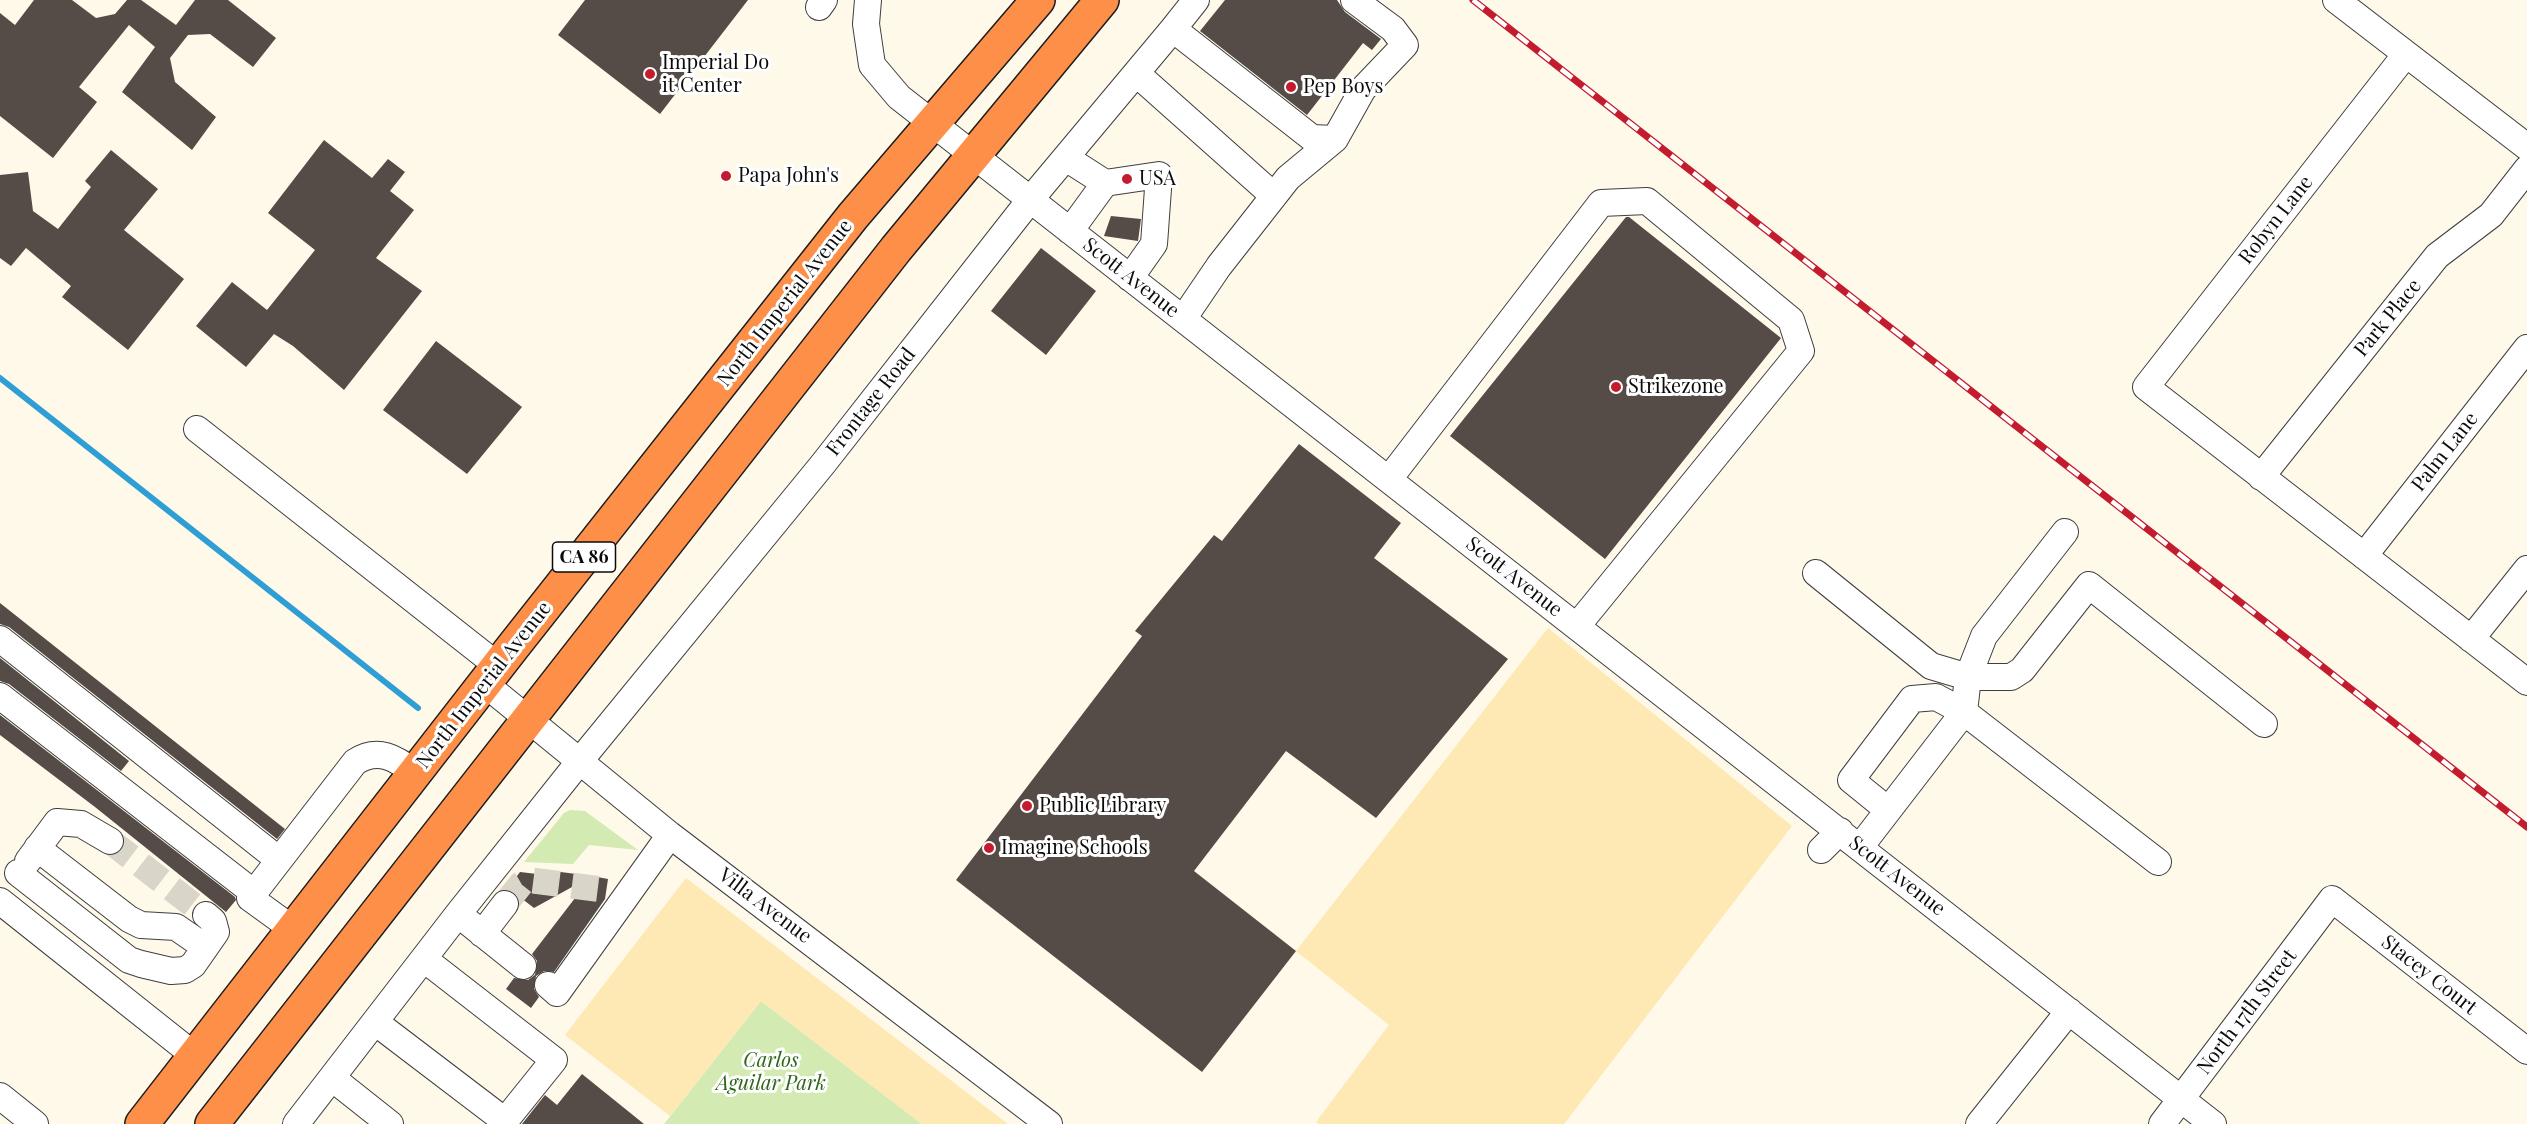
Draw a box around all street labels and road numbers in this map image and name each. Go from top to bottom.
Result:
street label: Robyn Lane [2234,171,2318,269]
street label: North Imperial Avenue [712,215,858,391]
street label: Scott Avenue [1078,233,1184,323]
street label: Park Place [2349,274,2427,362]
street label: Frontage Road [821,343,921,461]
street label: Palm Lane [2407,408,2483,496]
street label: Scott Avenue [1461,532,1567,622]
road number: CA 86 [552,542,616,572]
street label: North Imperial Avenue [411,597,557,773]
street label: Scott Avenue [1844,831,1950,921]
street label: Villa Avenue [714,863,816,949]
street label: Stacey Court [2376,930,2482,1020]
street label: North 17th Street [2192,945,2302,1079]

